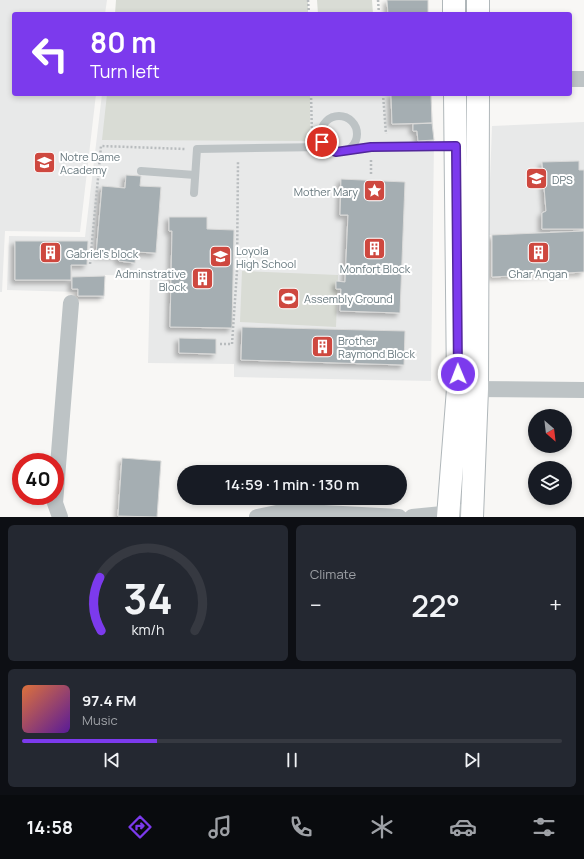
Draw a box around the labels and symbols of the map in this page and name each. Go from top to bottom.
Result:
pin [305,125,339,159]
school or university icon: Notre Dame Academy [31,149,57,175]
place label: Notre Dame Academy [60,149,121,177]
school or university icon: DPS [524,166,550,192]
place label: DPS [552,172,573,187]
place icon: Mother Mary [361,178,387,204]
place label: Mother Mary [294,184,358,199]
building icon: Monfort Block [362,235,388,261]
building icon: Gabriel's block [38,240,64,266]
building icon: Ghar Angan [525,240,551,266]
school or university icon: Loyola High School [207,243,233,269]
place label: Loyola High School [236,243,296,271]
place label: Gabriel's block [66,246,139,261]
place label: Monfort Block [340,261,411,276]
place label: Adminstrative Block [115,266,187,294]
building icon: Adminstrative Block [189,266,215,292]
place label: Ghar Angan [508,266,568,281]
sports icon: Assembly Ground [276,285,302,311]
place label: Assembly Ground [304,291,393,306]
building icon: Brother Raymond Block [310,333,336,359]
place label: Brother Raymond Block [338,333,415,361]
position arrow [437,353,479,395]
north arrow [528,409,572,453]
speed limit sign: 40 [12,453,64,505]

